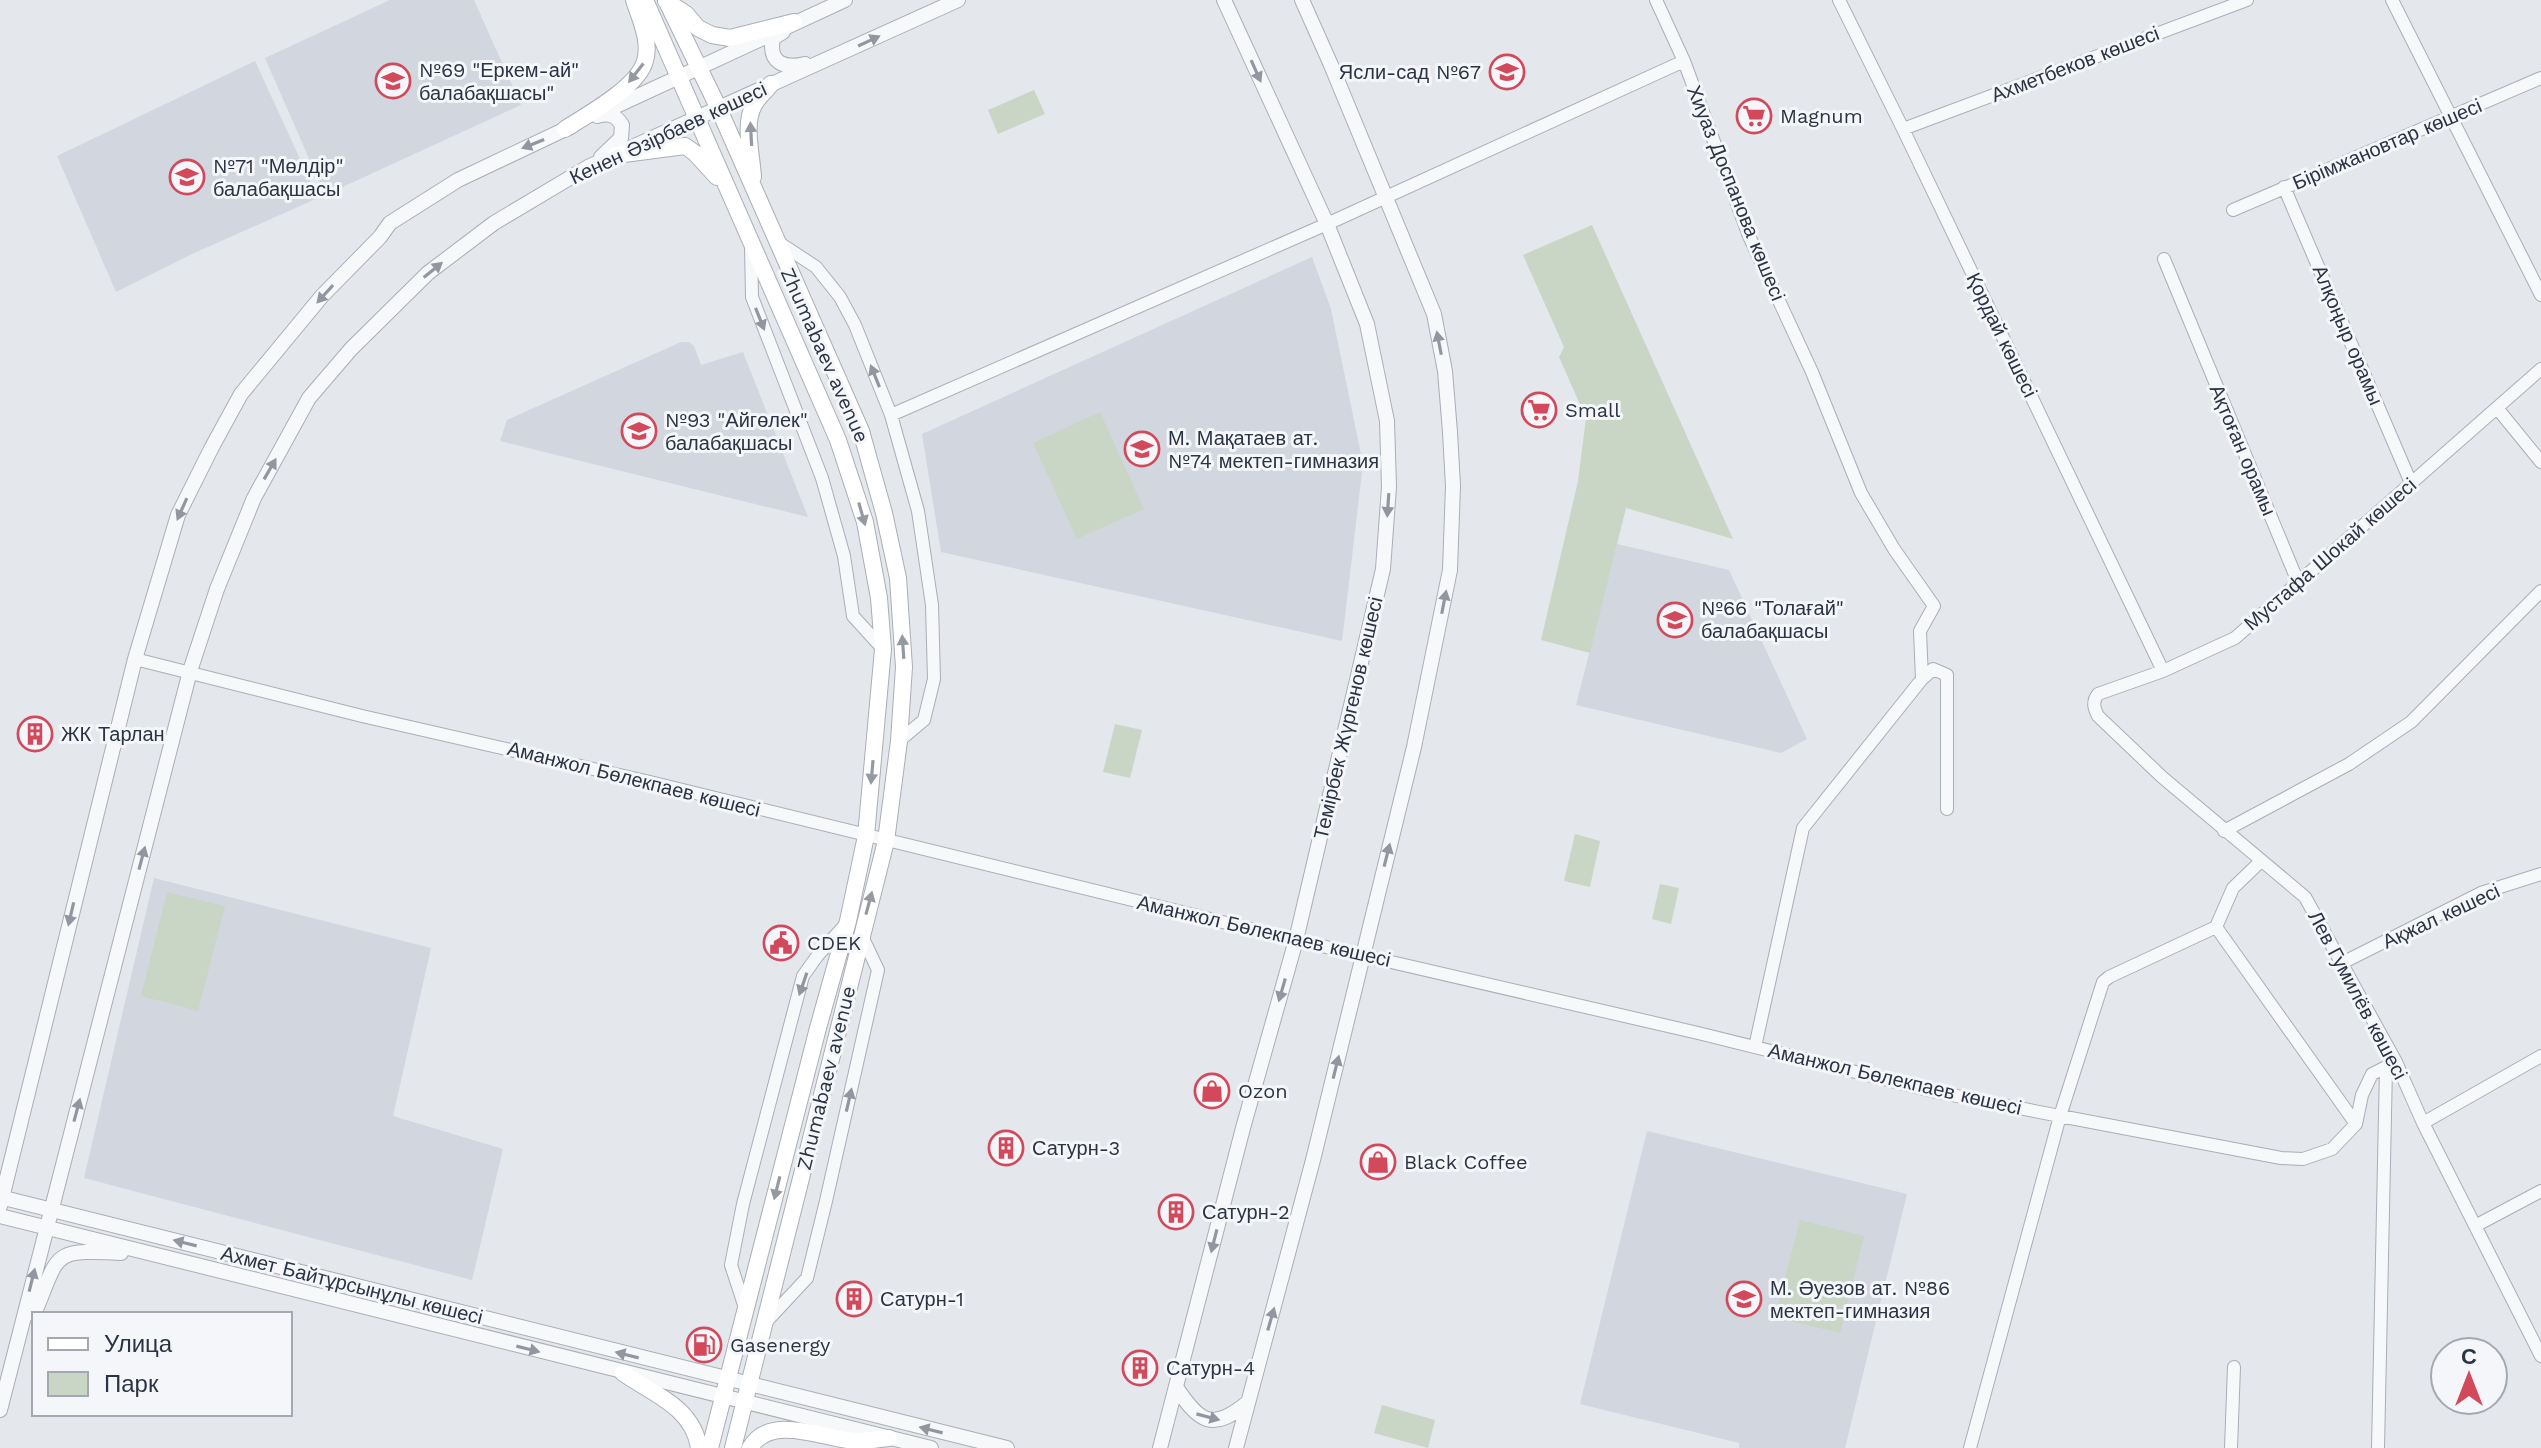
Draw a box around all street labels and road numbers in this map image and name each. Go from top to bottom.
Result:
street label: Ахметбеков көшесі [1988,21,2162,107]
street label: Кенен Әзірбаев көшесі [566,77,770,189]
street label: Хиуаз Доспанова көшесі [1682,82,1790,304]
street label: Бірімжановтар көшесі [2289,93,2485,195]
street label: Алқоңыр орамы [2308,261,2388,409]
street label: Zhumabaev avenue [776,264,874,446]
street label: Қордай көшесі [1961,269,2043,401]
street label: Ақтоған орамы [2205,381,2281,519]
street label: Мустафа Шокай көшесі [2239,473,2421,635]
street label: Темірбек Жүргенов көшесі [1308,594,1388,842]
street label: Аманжол Бөлекпаев көшесі [505,736,763,822]
street label: Ақжал көшесі [2379,878,2503,954]
street label: Аманжол Бөлекпаев көшесі [1135,890,1393,972]
street label: Лев Гумилёв көшесі [2303,907,2413,1083]
street label: Zhumabaev avenue [792,984,860,1172]
street label: Аманжол Бөлекпаев көшесі [1766,1038,2024,1120]
street label: Ахмет Байтұрсынұлы көшесі [219,1241,485,1329]

